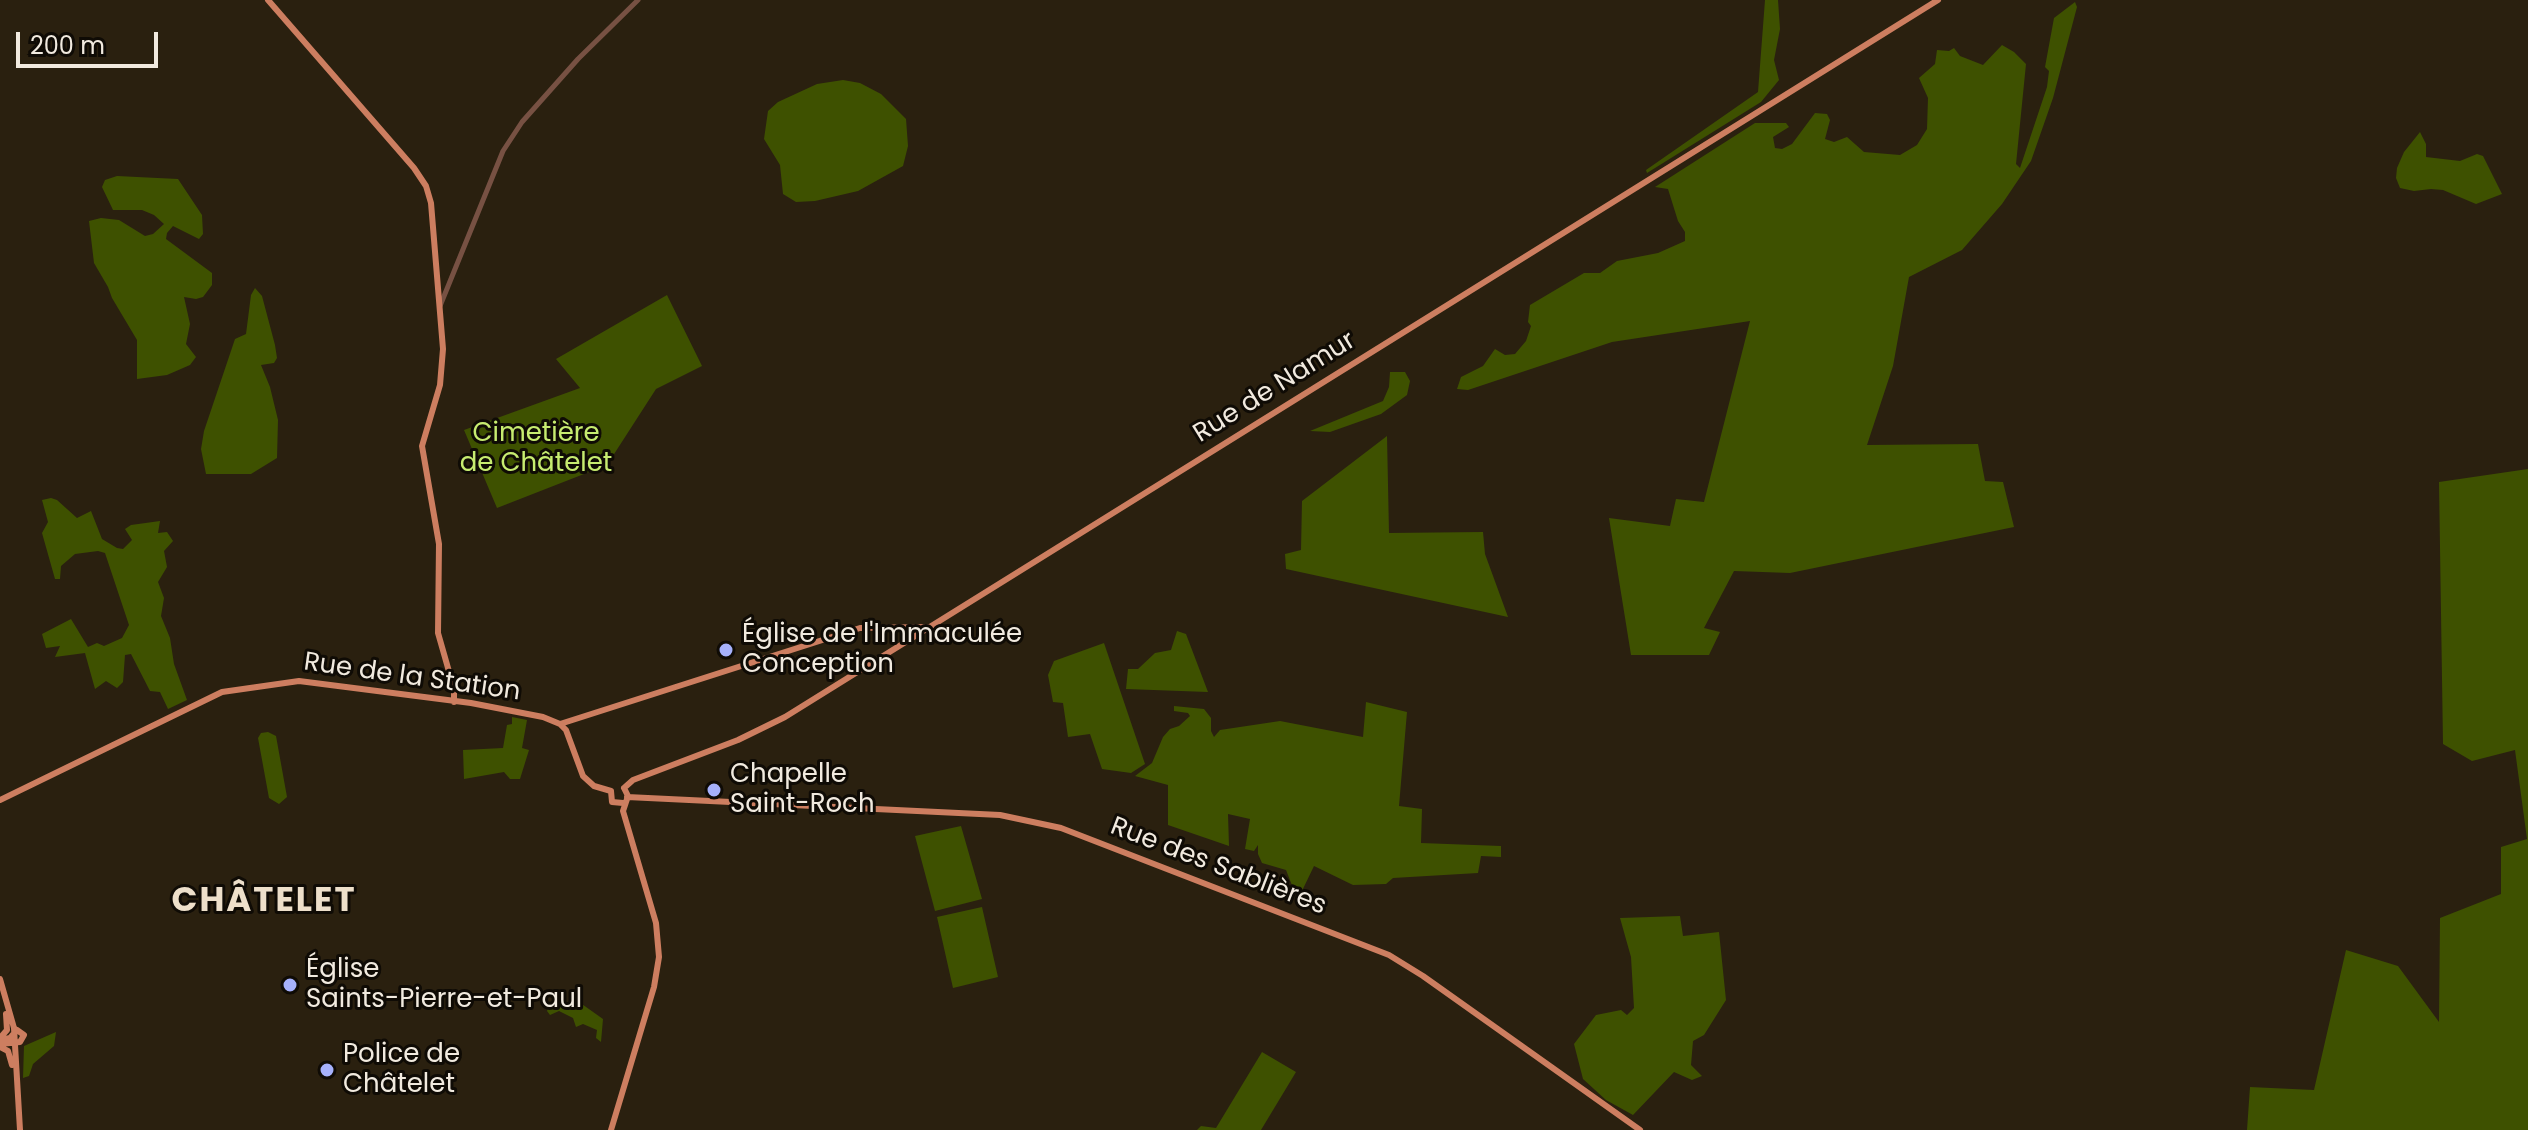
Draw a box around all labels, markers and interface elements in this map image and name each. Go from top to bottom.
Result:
scale bar [20,16,162,66]
text: 200 m [30,29,105,62]
street label: Rue de Namur [1188,326,1362,450]
park label: Cimetière de Châtelet [460,418,612,480]
place label: Église de l'Immaculée Conception [742,619,1022,680]
marker: Église de l'Immaculée Conception [717,641,735,659]
street label: Rue de la Station [302,647,522,709]
place label: Chapelle Saint-Roch [730,759,875,820]
marker: Chapelle Saint-Roch [705,781,723,799]
street label: Rue des Sablières [1106,812,1330,922]
district label: CHÂTELET [171,882,357,922]
place label: Église Saints-Pierre-et-Paul [306,954,582,1016]
marker: Église Saints-Pierre-et-Paul [281,976,299,994]
place label: Police de Châtelet [343,1039,460,1100]
marker: Police de Châtelet [318,1061,336,1079]

